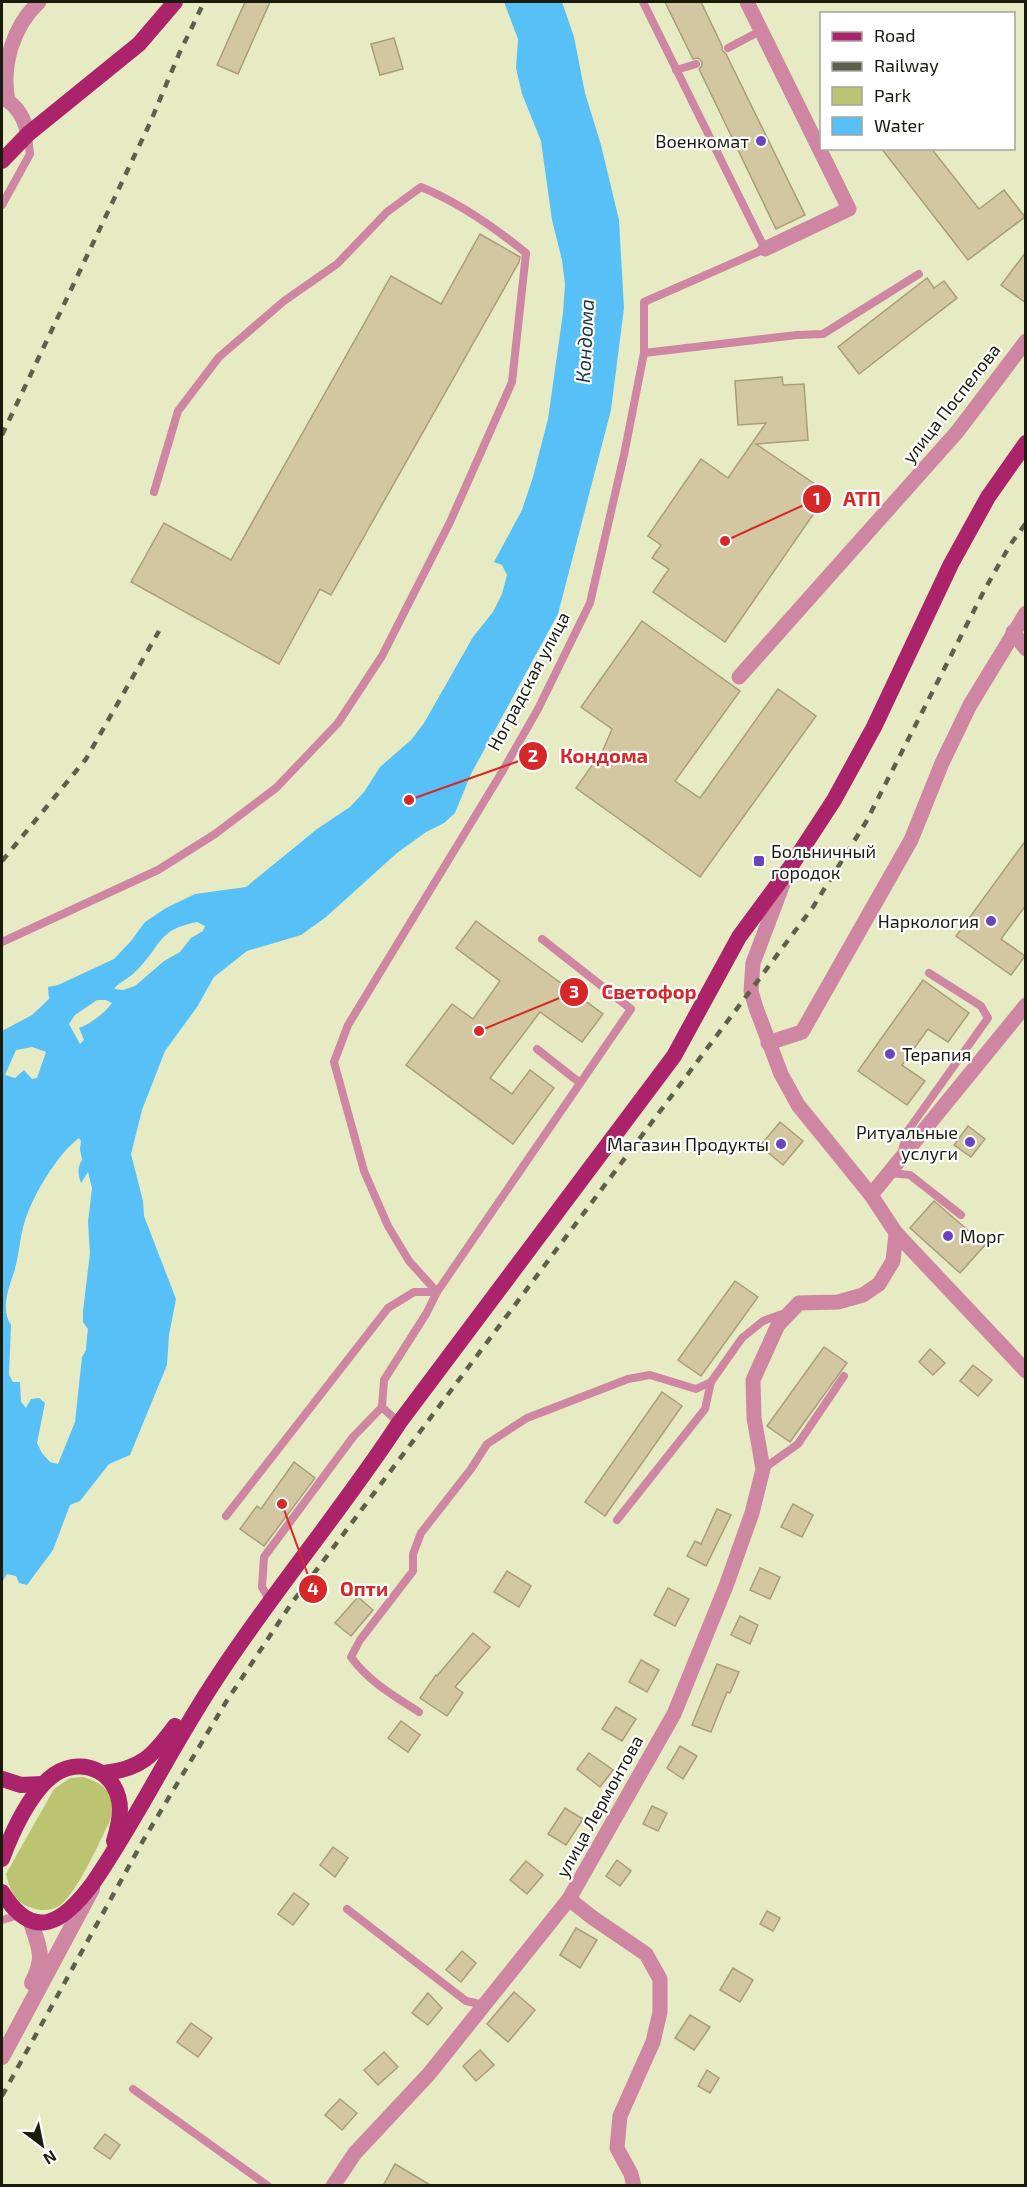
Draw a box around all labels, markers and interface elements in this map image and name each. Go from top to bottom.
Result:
legend [820,12,1015,150]
text: Road [874,24,915,46]
text: Railway [874,54,939,76]
text: Park [874,84,911,106]
text: Water [874,114,924,136]
place label: Военкомат [655,130,749,152]
marker: Военкомат [754,134,768,148]
water label: Кондома [570,299,598,383]
street label: улица Поспелова [897,339,1005,467]
callout: АТП [802,480,893,518]
text: АТП [843,486,881,510]
text: 1 [813,487,821,509]
street label: Ноградская улица [482,608,574,754]
callout: Кондома [518,737,660,775]
text: Кондома [560,743,648,767]
text: 2 [528,744,538,766]
place label: Больничный городок [771,840,876,883]
marker: Больничный городок [752,854,766,868]
place label: Наркология [878,910,979,932]
marker: Наркология [984,914,998,928]
callout: Светофор [559,973,708,1011]
text: Светофор [601,979,697,1003]
text: 3 [569,980,579,1002]
place label: Терапия [902,1043,971,1065]
marker: Терапия [883,1047,897,1061]
place label: Ритуальные услуги [856,1121,958,1164]
place label: Магазин Продукты [607,1133,769,1155]
marker: Ритуальные услуги [963,1135,977,1149]
marker: Магазин Продукты [774,1137,788,1151]
place label: Морг [960,1225,1005,1247]
marker: Морг [941,1229,955,1243]
callout: Опти [298,1570,400,1608]
text: Опти [340,1576,388,1600]
text: 4 [307,1577,319,1599]
street label: улица Лермонтова [551,1731,647,1881]
north arrow [12,2115,72,2175]
text: N [40,2147,60,2169]

